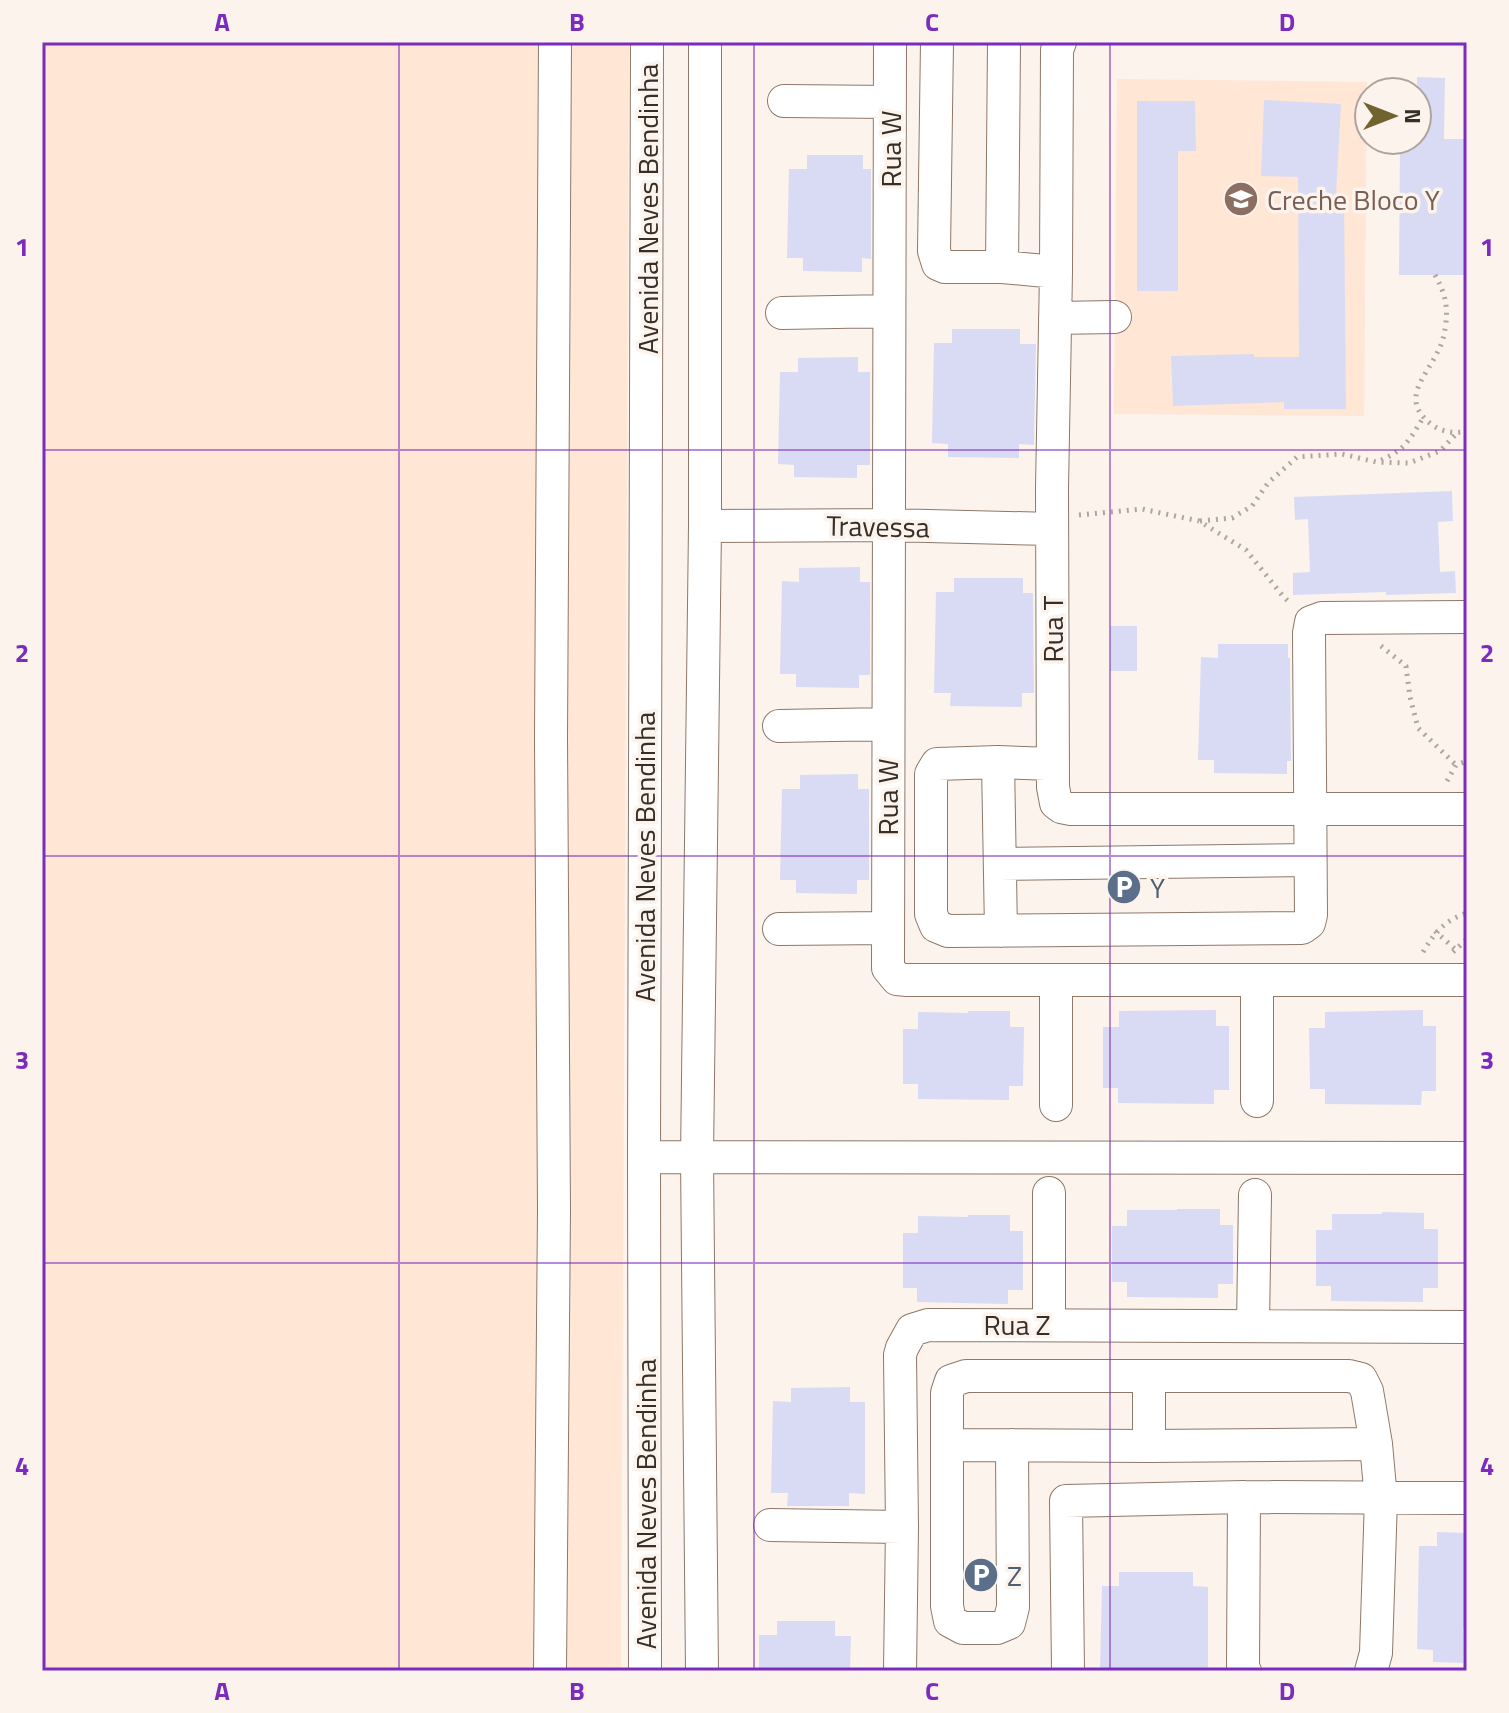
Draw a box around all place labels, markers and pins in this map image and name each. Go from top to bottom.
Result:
place label: Creche Bloco Y [1267,178,1440,221]
school or university icon: Creche Bloco Y [1222,180,1260,218]
place label: Y [1150,866,1165,909]
parking icon: Y [1105,868,1143,906]
place label: Z [1007,1554,1022,1597]
parking icon: Z [962,1556,1000,1594]

